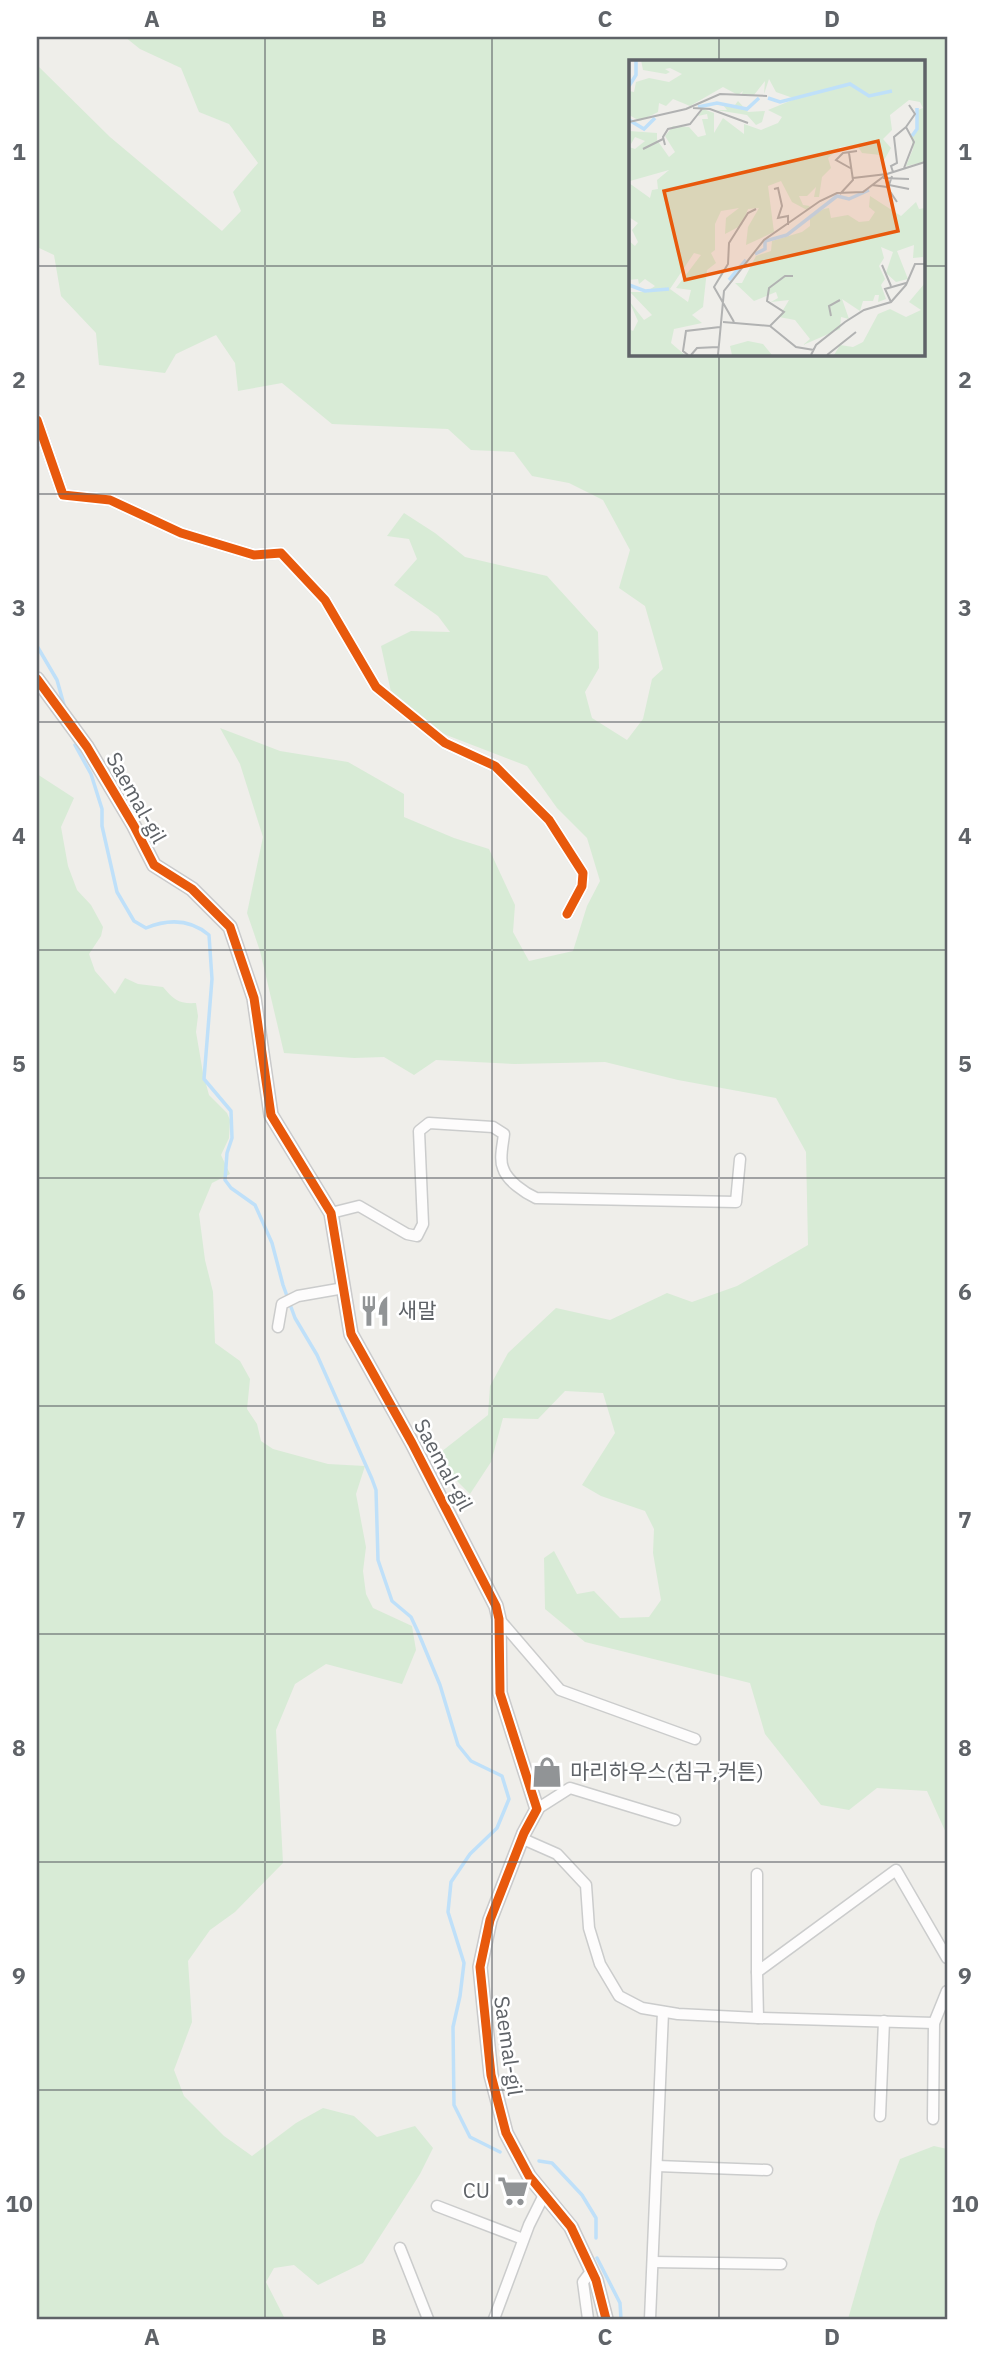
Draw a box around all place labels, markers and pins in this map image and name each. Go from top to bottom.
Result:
restaurant icon: 새말 [358,1294,392,1328]
place label: 새말 [398,1296,437,1324]
shop icon: 마리하우스(침구,커튼) [530,1755,564,1789]
place label: 마리하우스(침구,커튼) [570,1757,764,1785]
supermarket icon: CU [496,2174,530,2208]
place label: CU [463,2176,490,2204]

